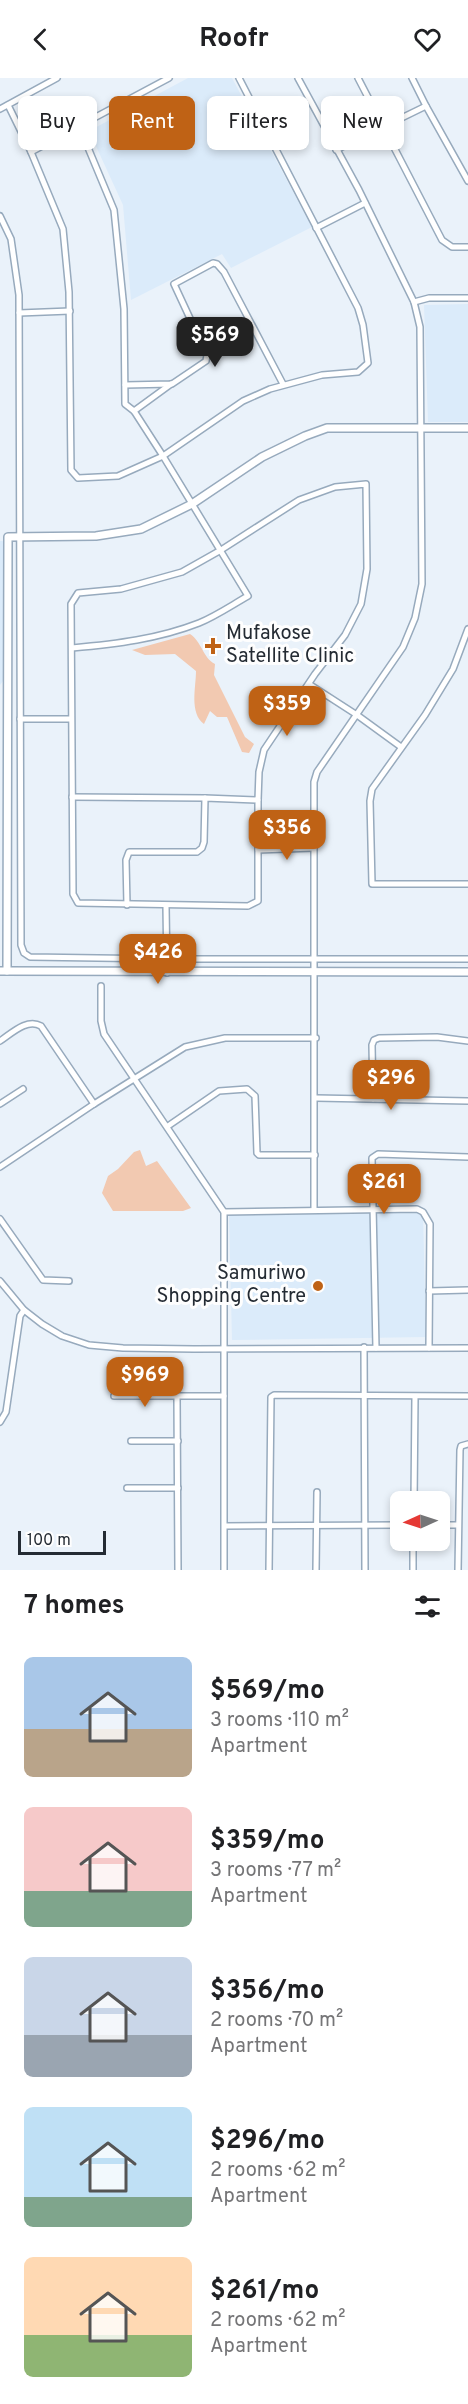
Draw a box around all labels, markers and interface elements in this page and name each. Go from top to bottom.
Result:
text: Roofr [199,22,269,56]
icon: back [24,23,57,56]
icon: heart [411,23,444,56]
chip: Buy [18,96,97,150]
chip: Rent [109,96,195,150]
chip: Filters [207,96,309,150]
chip: New [321,96,404,150]
pin: $569 [179,317,251,368]
text: $569 [191,323,239,349]
place label: Mufakose Satellite Clinic [226,621,354,670]
marker: Mufakose Satellite Clinic [204,637,222,655]
pin: $359 [251,686,323,737]
text: $359 [263,692,311,718]
pin: $356 [251,810,323,861]
text: $356 [263,816,311,842]
pin: $426 [122,934,194,985]
text: $426 [133,940,183,966]
pin: $296 [355,1060,427,1111]
text: $296 [367,1066,415,1092]
pin: $261 [348,1164,420,1215]
text: $261 [362,1170,406,1196]
place label: Samuriwo Shopping Centre [157,1261,306,1310]
marker: Samuriwo Shopping Centre [311,1279,325,1293]
pin: $969 [109,1357,181,1408]
text: $969 [121,1363,169,1389]
north arrow [390,1491,450,1551]
map controls [390,1491,450,1551]
scale bar [18,1528,106,1556]
text: 100 m [27,1531,71,1551]
text: 7 homes [24,1590,124,1623]
icon: filters [411,1590,444,1623]
text: $569/mo [210,1675,325,1708]
icon: home [72,1681,144,1753]
text: 3 rooms · 110 m² [210,1708,349,1734]
text: Apartment [210,1734,308,1760]
text: $359/mo [210,1825,324,1858]
icon: home [72,1831,144,1903]
text: 3 rooms · 77 m² [210,1858,341,1884]
text: Apartment [210,1884,308,1910]
text: $356/mo [210,1975,324,2008]
icon: home [72,1981,144,2053]
text: 2 rooms · 70 m² [210,2008,343,2034]
text: Apartment [210,2034,308,2060]
text: $296/mo [210,2125,325,2158]
icon: home [72,2131,144,2203]
text: 2 rooms · 62 m² [210,2158,346,2184]
text: Apartment [210,2184,308,2210]
text: $261/mo [210,2275,319,2308]
icon: home [72,2281,144,2353]
text: 2 rooms · 62 m² [210,2308,346,2334]
text: Apartment [210,2334,308,2360]

